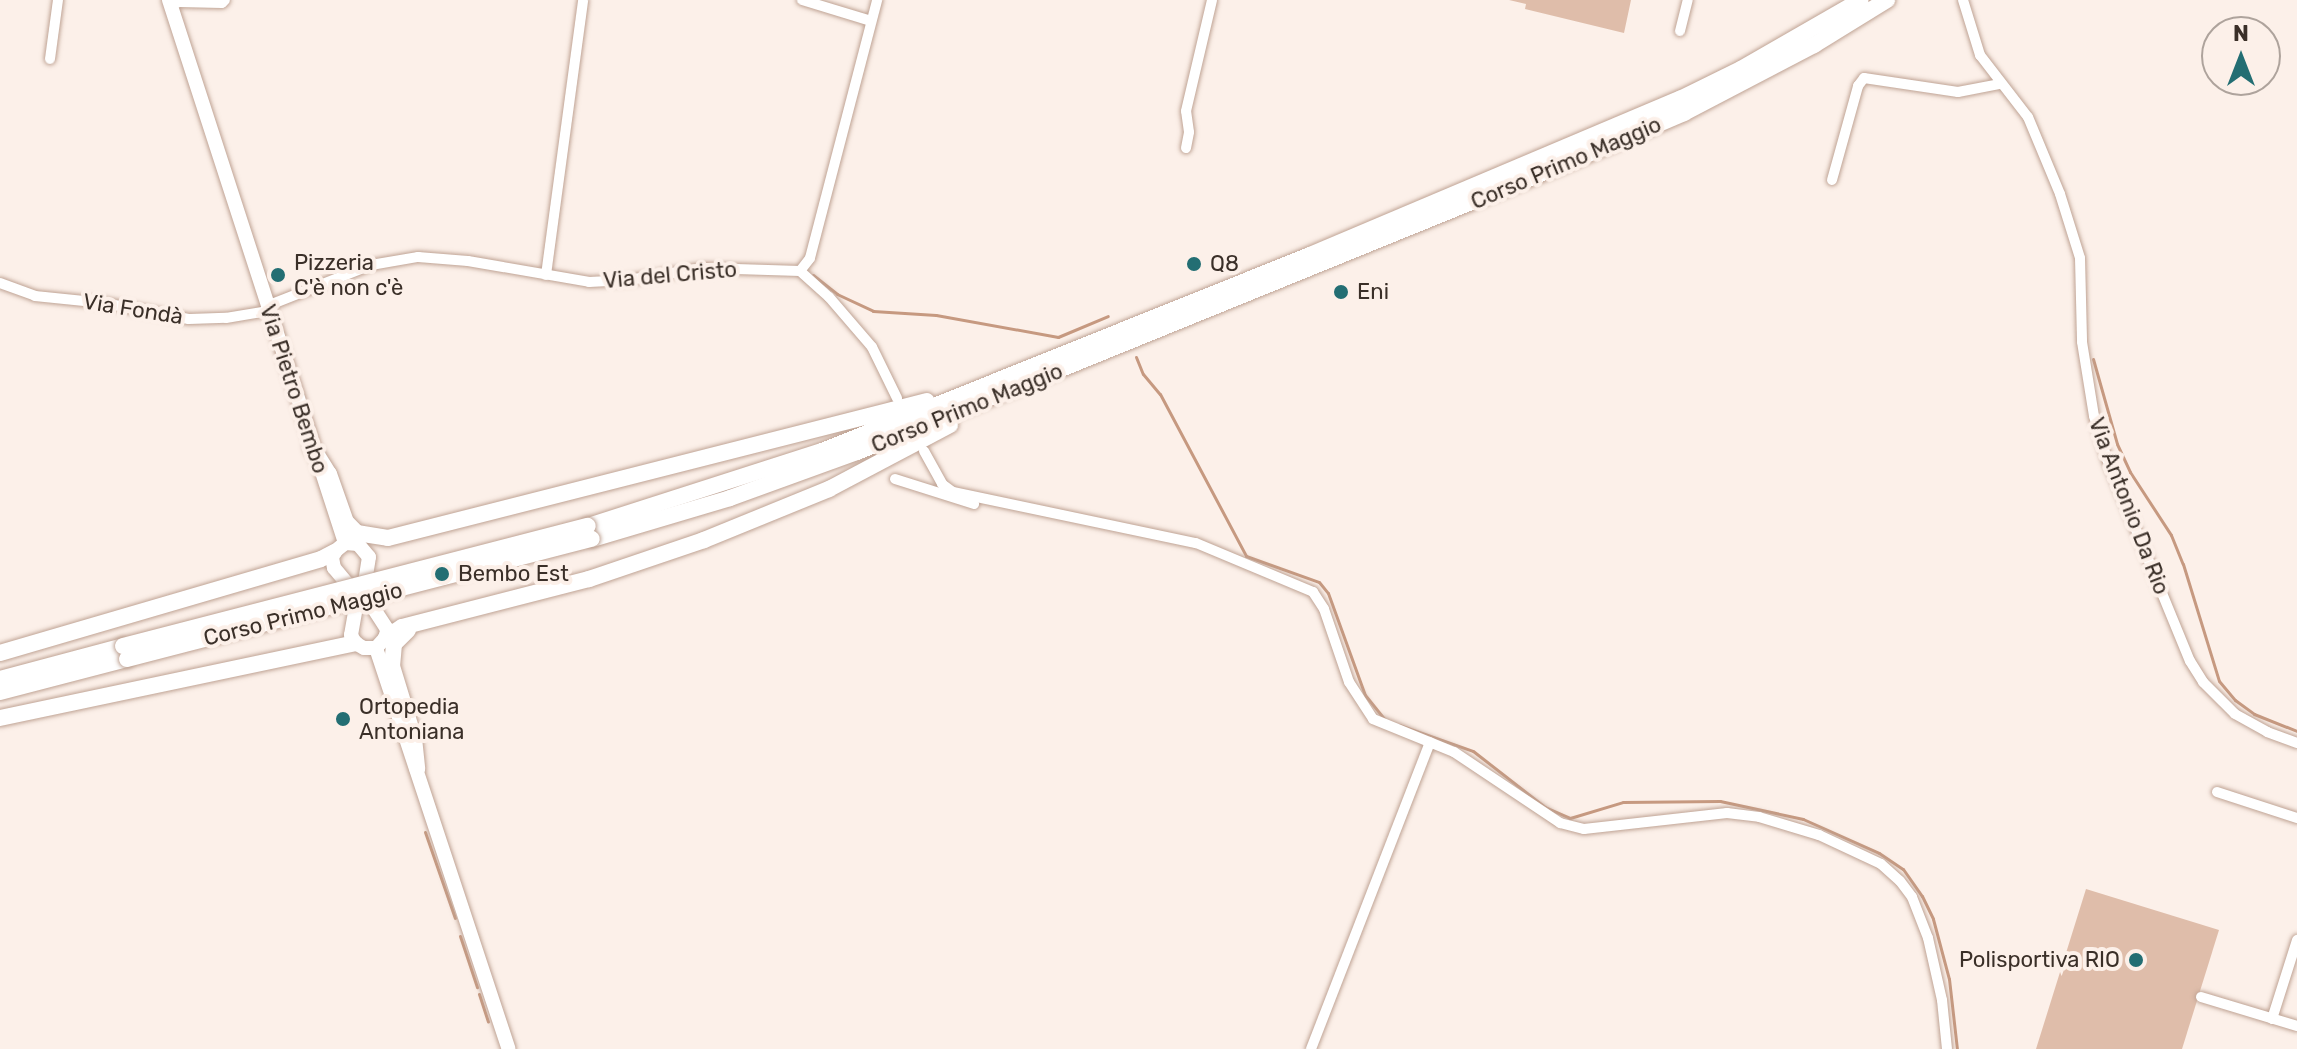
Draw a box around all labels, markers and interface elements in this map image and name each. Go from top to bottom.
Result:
north arrow [2201,16,2281,96]
text: N [2233,20,2249,47]
street label: Corso Primo Maggio [1467,111,1665,215]
place label: Pizzeria C'è non c'è [294,249,403,300]
place label: Q8 [1210,251,1239,277]
marker: Q8 [1185,255,1203,273]
street label: Via del Cristo [602,256,738,294]
marker: Pizzeria C'è non c'è [269,266,287,284]
place label: Eni [1357,279,1389,305]
marker: Eni [1332,283,1350,301]
street label: Via Fondà [81,288,185,330]
street label: Via Pietro Bembo [254,301,334,477]
street label: Corso Primo Maggio [867,358,1067,458]
street label: Via Antonio Da Rio [2083,413,2175,599]
place label: Bembo Est [458,561,569,587]
marker: Bembo Est [433,565,451,583]
street label: Corso Primo Maggio [201,577,405,651]
place label: Ortopedia Antoniana [359,693,464,744]
marker: Ortopedia Antoniana [334,710,352,728]
place label: Polisportiva RIO [1959,947,2120,973]
marker: Polisportiva RIO [2127,951,2145,969]

